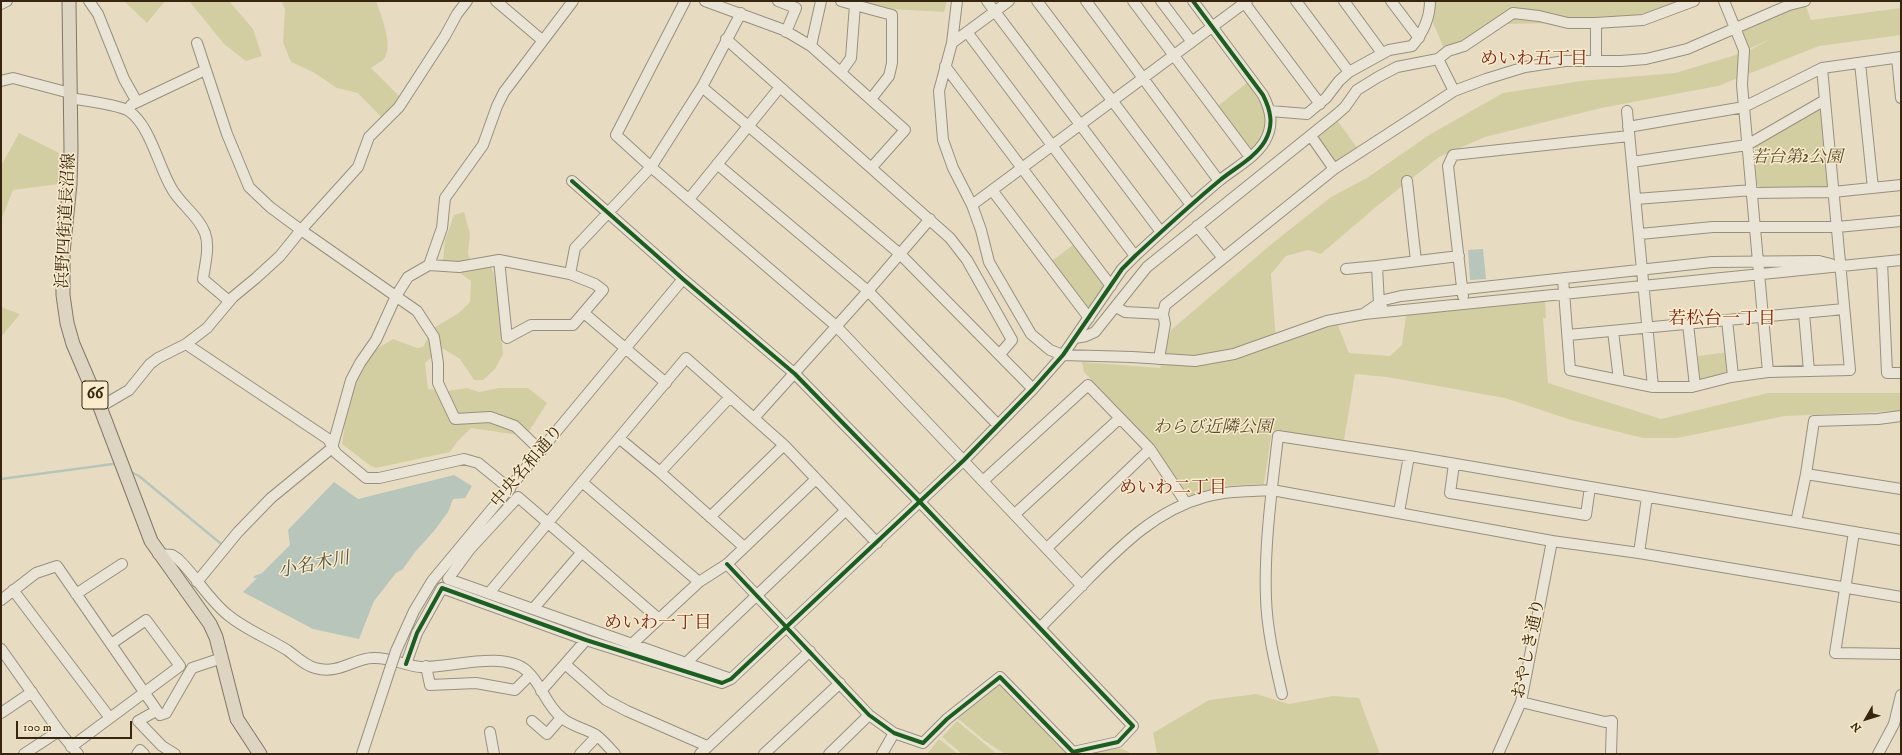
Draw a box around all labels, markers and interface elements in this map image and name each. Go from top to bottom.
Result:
district label: めいわ五丁目 [1480,49,1588,71]
park label: 若台第2公園 [1751,148,1843,168]
street label: 浜野四街道長沼線 [53,153,81,289]
district label: 若松台一丁目 [1668,309,1776,331]
road number: 66 [82,381,108,409]
park label: わらび近隣公園 [1154,418,1272,438]
street label: 中央名和通り [487,421,569,513]
district label: めいわ二丁目 [1119,478,1227,500]
water label: 小名木川 [277,549,351,583]
street label: おやしき通り [1509,597,1551,701]
district label: めいわ一丁目 [604,613,712,635]
north arrow [1846,699,1886,739]
scale bar [18,713,134,739]
text: N [1848,719,1865,734]
text: 100 m [23,720,52,735]

